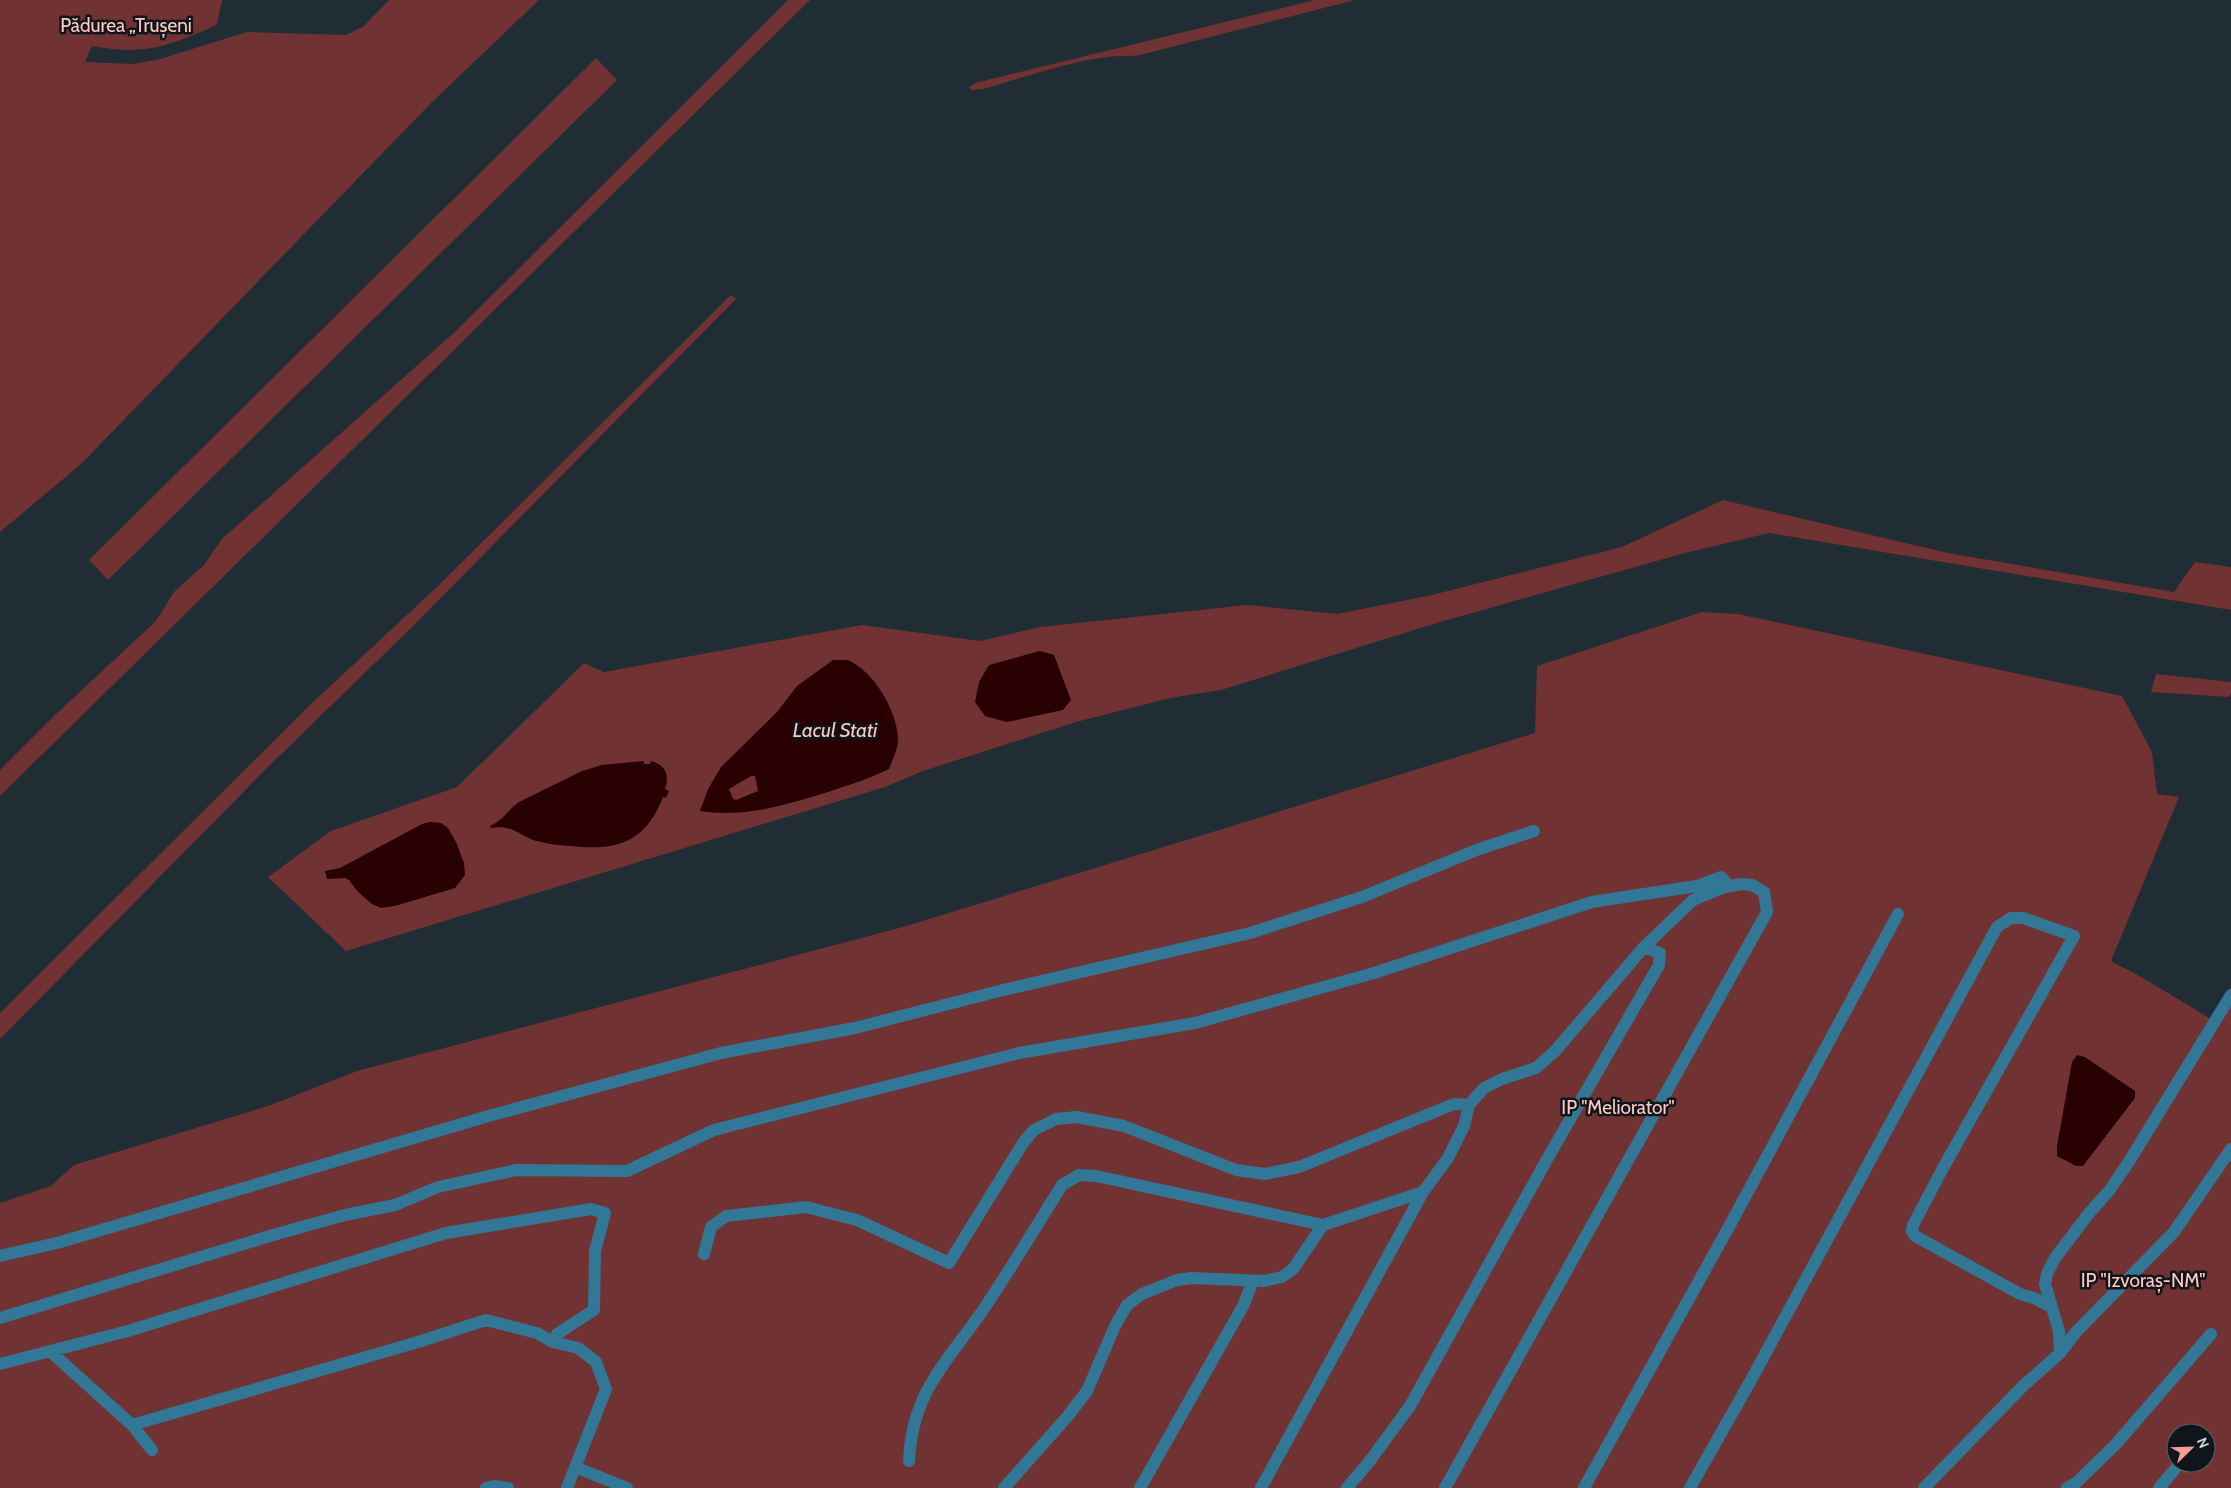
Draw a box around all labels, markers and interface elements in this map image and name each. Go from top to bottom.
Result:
park label: Pădurea „Trușeni [60,14,192,38]
water label: Lacul Stati [793,718,878,742]
park label: IP "Meliorator" [1561,1096,1675,1119]
park label: IP "Izvoraș-NM" [2081,1269,2205,1293]
north arrow [2166,1423,2216,1473]
text: N [2193,1435,2213,1451]

